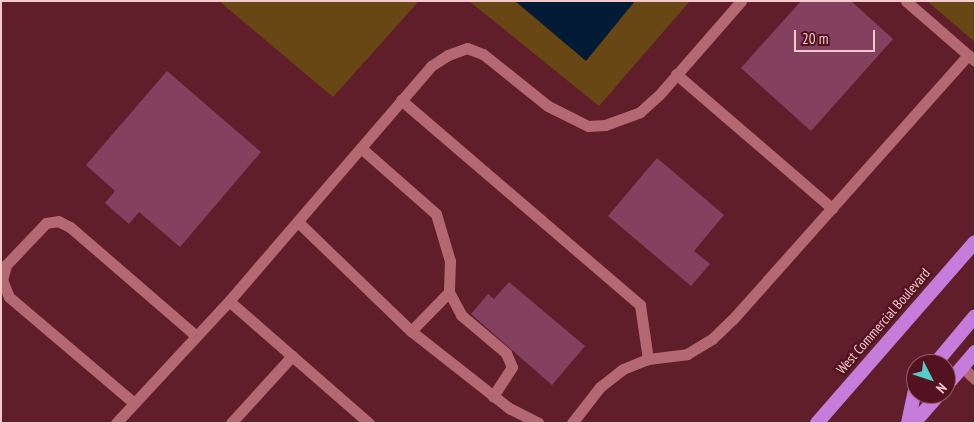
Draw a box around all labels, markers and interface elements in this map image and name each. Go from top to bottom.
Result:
scale bar [796,20,877,52]
text: 20 m [802,29,828,48]
street label: West Commercial Boulevard [833,265,933,377]
north arrow [906,354,956,404]
text: N [932,379,951,397]

